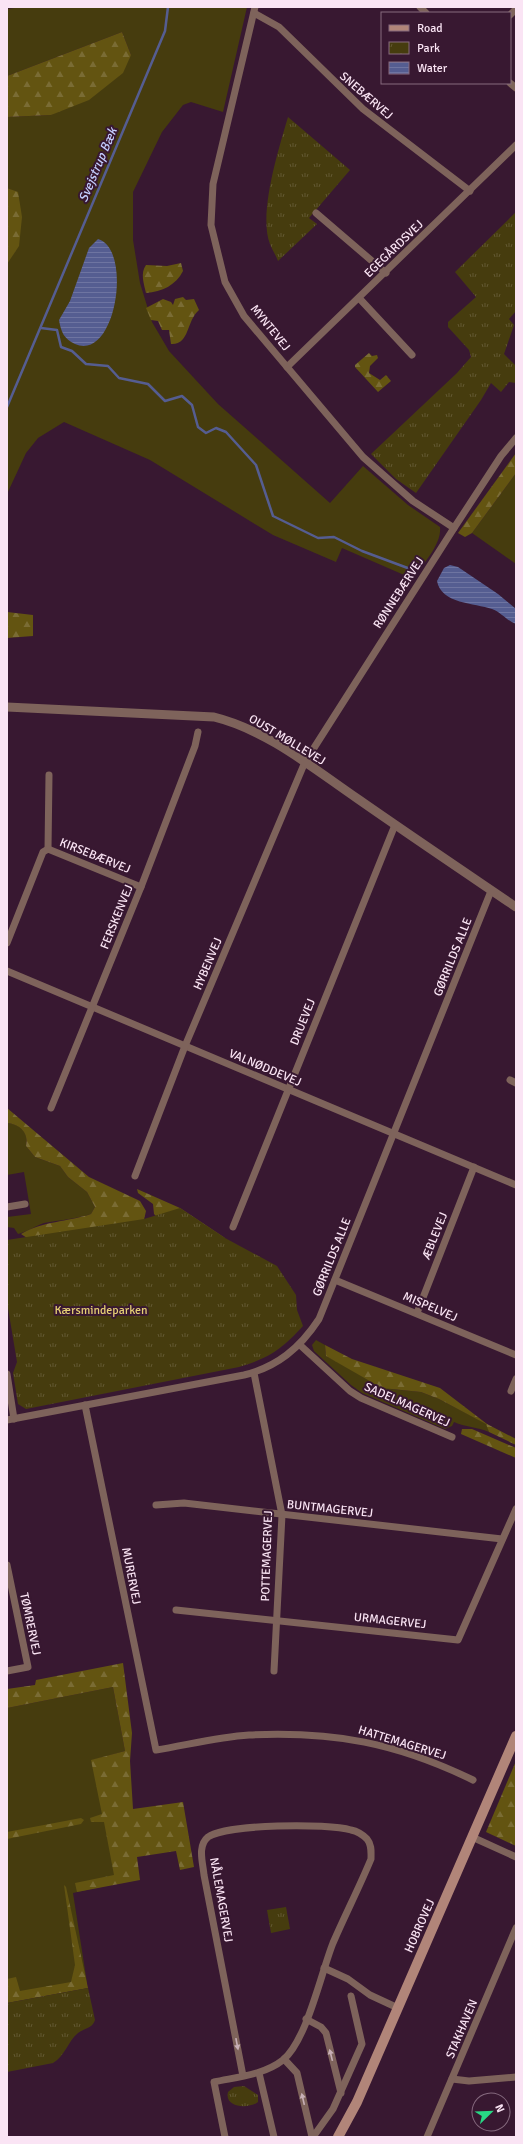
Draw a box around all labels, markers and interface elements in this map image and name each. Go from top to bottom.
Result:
legend [381,12,511,84]
text: Road [417,21,443,36]
text: Park [417,41,440,56]
text: Water [417,61,448,76]
street label: SNEBÆRVEJ [336,69,396,123]
water label: Svejstrup Bæk [75,124,121,205]
street label: EGEGÅRDSVEJ [361,217,427,281]
street label: MYNTEVEJ [247,302,293,354]
street label: RØNNEBÆRVEJ [370,555,428,631]
street label: OUST MØLLEVEJ [246,711,328,769]
street label: KIRSEBÆRVEJ [57,835,133,877]
street label: FERSKENVEJ [97,883,137,951]
street label: GØRRILDS ALLE [430,915,476,998]
street label: HYBENVEJ [190,936,226,992]
street label: DRUEVEJ [287,997,319,1047]
street label: VALNØDDEVEJ [227,1046,303,1090]
street label: ÆBLEVEJ [419,1210,451,1262]
street label: GØRRILDS ALLE [309,1215,355,1298]
street label: MISPELVEJ [401,1289,459,1325]
park label: Kærsmindeparken [54,1303,148,1318]
street label: SADELMAGERVEJ [362,1379,452,1431]
street label: BUNTMAGERVEJ [286,1497,374,1521]
street label: POTTEMAGERVEJ [258,1510,276,1602]
street label: MURERVEJ [118,1546,144,1606]
street label: TØMRERVEJ [16,1592,44,1656]
street label: URMAGERVEJ [353,1610,427,1632]
street label: HATTEMAGERVEJ [356,1723,448,1763]
street label: NÅLEMAGERVEJ [206,1856,236,1944]
street label: HOBROVEJ [402,1897,438,1955]
street label: STAKHAVEN [443,1997,481,2061]
one-way arrow [234,2038,240,2050]
one-way arrow [328,2049,334,2061]
north arrow [471,2092,511,2132]
one-way arrow [300,2093,306,2105]
text: N [492,2102,507,2114]

